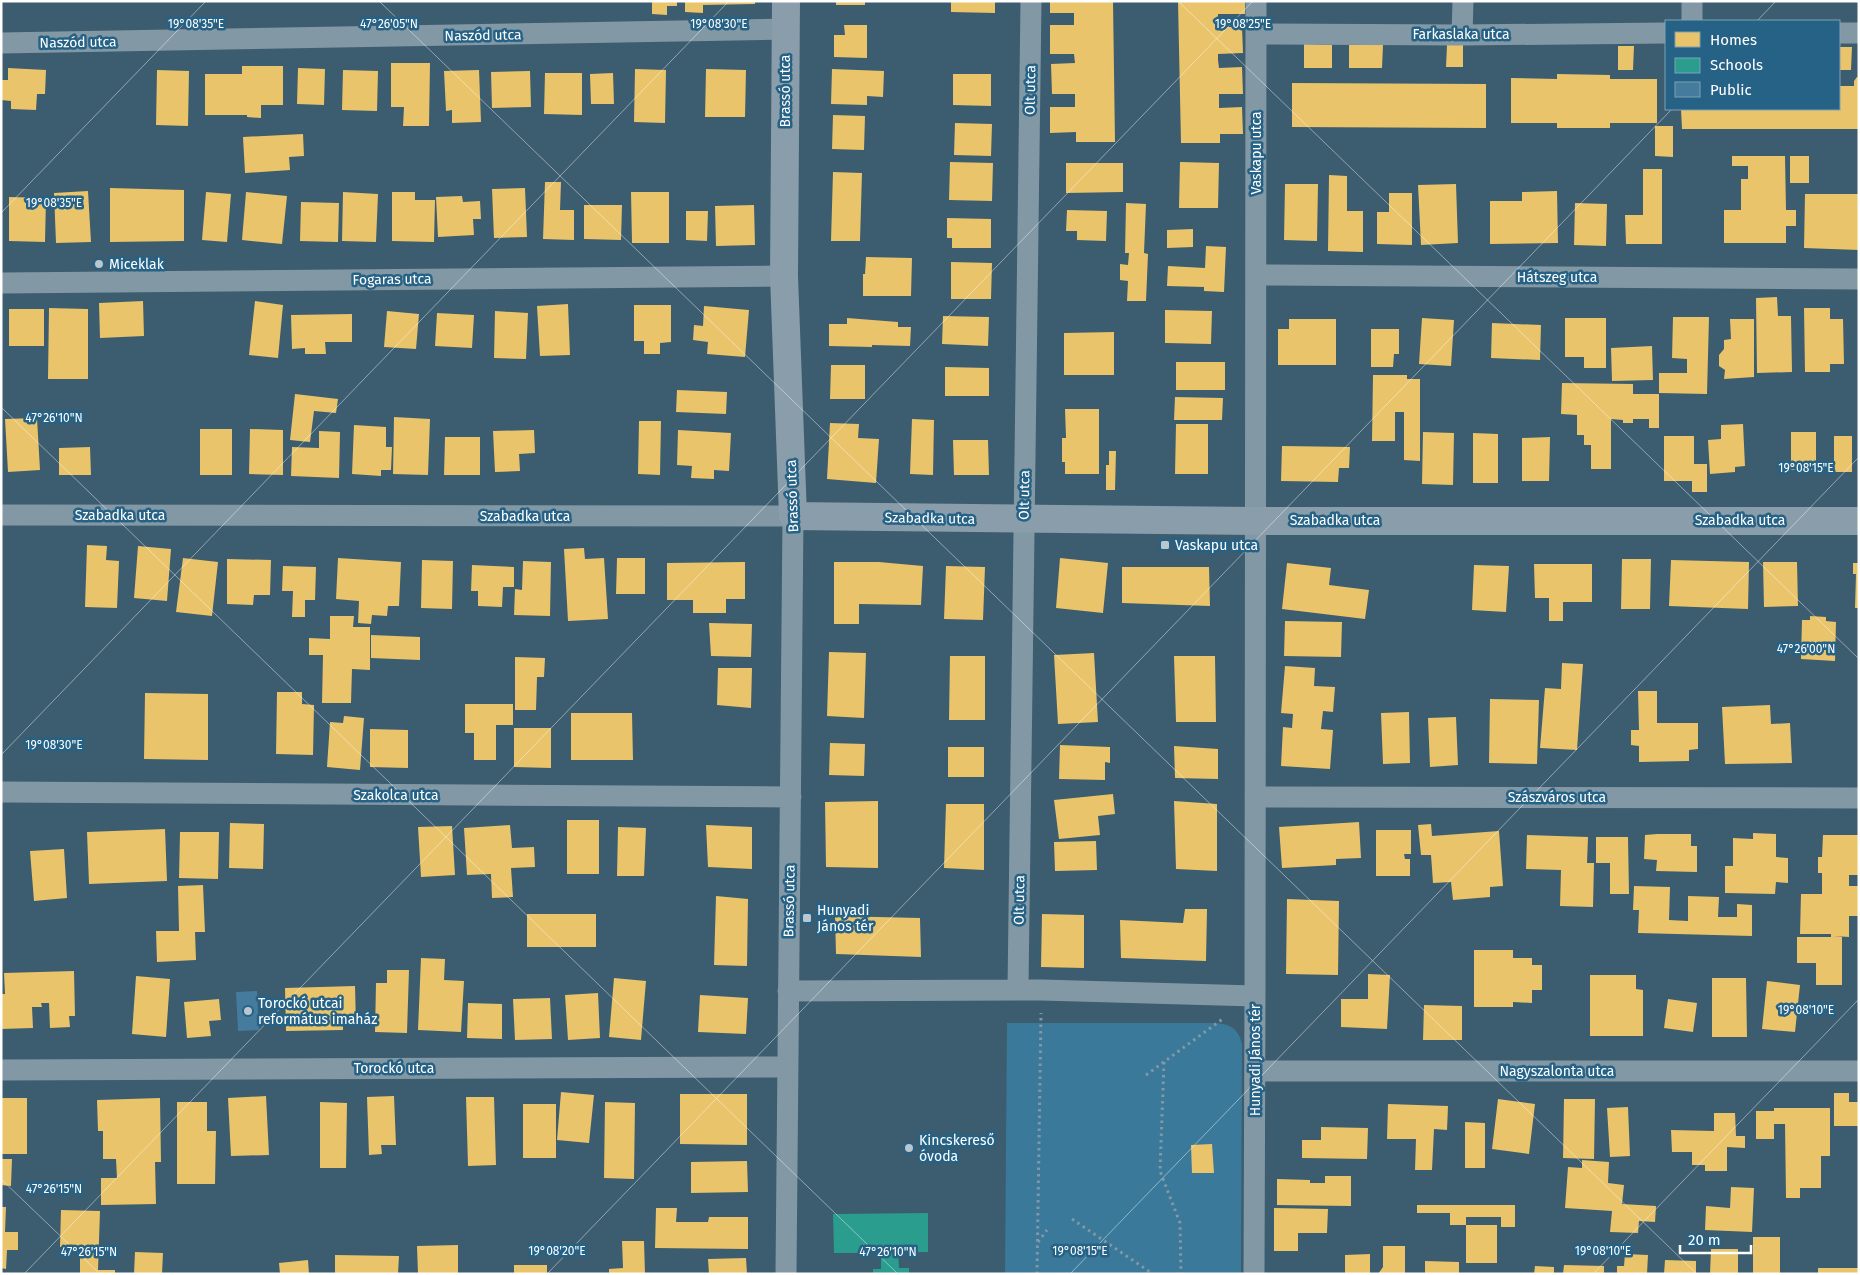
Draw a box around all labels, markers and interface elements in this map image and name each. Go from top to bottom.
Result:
text: 19°08'35"E [168,17,224,31]
text: 47°26'05"N [360,17,418,31]
text: 19°08'30"E [690,17,748,31]
text: 19°08'25"E [1215,17,1271,31]
legend [1665,20,1840,110]
street label: Naszód utca [444,26,522,45]
street label: Farkaslaka utca [1412,26,1510,43]
text: Homes [1710,31,1757,49]
street label: Naszód utca [39,33,117,52]
street label: Brassó utca [777,55,794,127]
text: Schools [1710,56,1763,74]
street label: Olt utca [1022,65,1039,115]
text: Public [1710,81,1752,99]
street label: Vaskapu utca [1248,111,1265,195]
text: 19°08'35"E [26,196,82,210]
place label: Miceklak [109,256,165,273]
marker: Miceklak [93,258,105,270]
street label: Hátszeg utca [1517,269,1597,286]
street label: Fogaras utca [352,270,432,289]
text: 47°26'10"N [25,411,83,425]
street label: Brassó utca [783,459,802,533]
text: 19°08'15"E [1778,461,1834,475]
street label: Olt utca [1016,470,1033,520]
street label: Szabadka utca [75,507,165,524]
street label: Szabadka utca [480,508,570,525]
street label: Szabadka utca [885,509,975,528]
street label: Szabadka utca [1290,512,1380,529]
street label: Szabadka utca [1695,512,1785,529]
place label: Vaskapu utca [1175,537,1258,554]
marker: Vaskapu utca [1159,539,1171,551]
text: 47°26'00"N [1777,642,1835,656]
text: 19°08'30"E [25,738,83,752]
street label: Szakolca utca [353,787,439,804]
street label: Szászváros utca [1508,789,1606,806]
street label: Brassó utca [780,864,799,938]
street label: Olt utca [1011,875,1028,925]
place label: Hunyadi János tér [817,902,874,935]
marker: Hunyadi János tér [801,912,813,924]
place label: Torockó utcai református imaház [258,995,377,1028]
street label: Hunyadi János tér [1247,1003,1264,1116]
text: 19°08'10"E [1778,1003,1834,1017]
marker: Torockó utcai református imaház [242,1005,254,1017]
street label: Torockó utca [354,1060,434,1077]
street label: Nagyszalonta utca [1500,1063,1614,1080]
place label: Kincskereső óvoda [919,1132,995,1165]
marker: Kincskereső óvoda [903,1142,915,1154]
text: 47°26'15"N [26,1182,82,1196]
scale bar [1680,1222,1751,1254]
text: 20 m [1688,1231,1721,1249]
text: 19°08'20"E [528,1244,586,1258]
text: 19°08'15"E [1052,1244,1108,1258]
text: 19°08'10"E [1575,1244,1631,1258]
text: 47°26'15"N [61,1245,117,1259]
text: 47°26'10"N [859,1245,917,1259]

